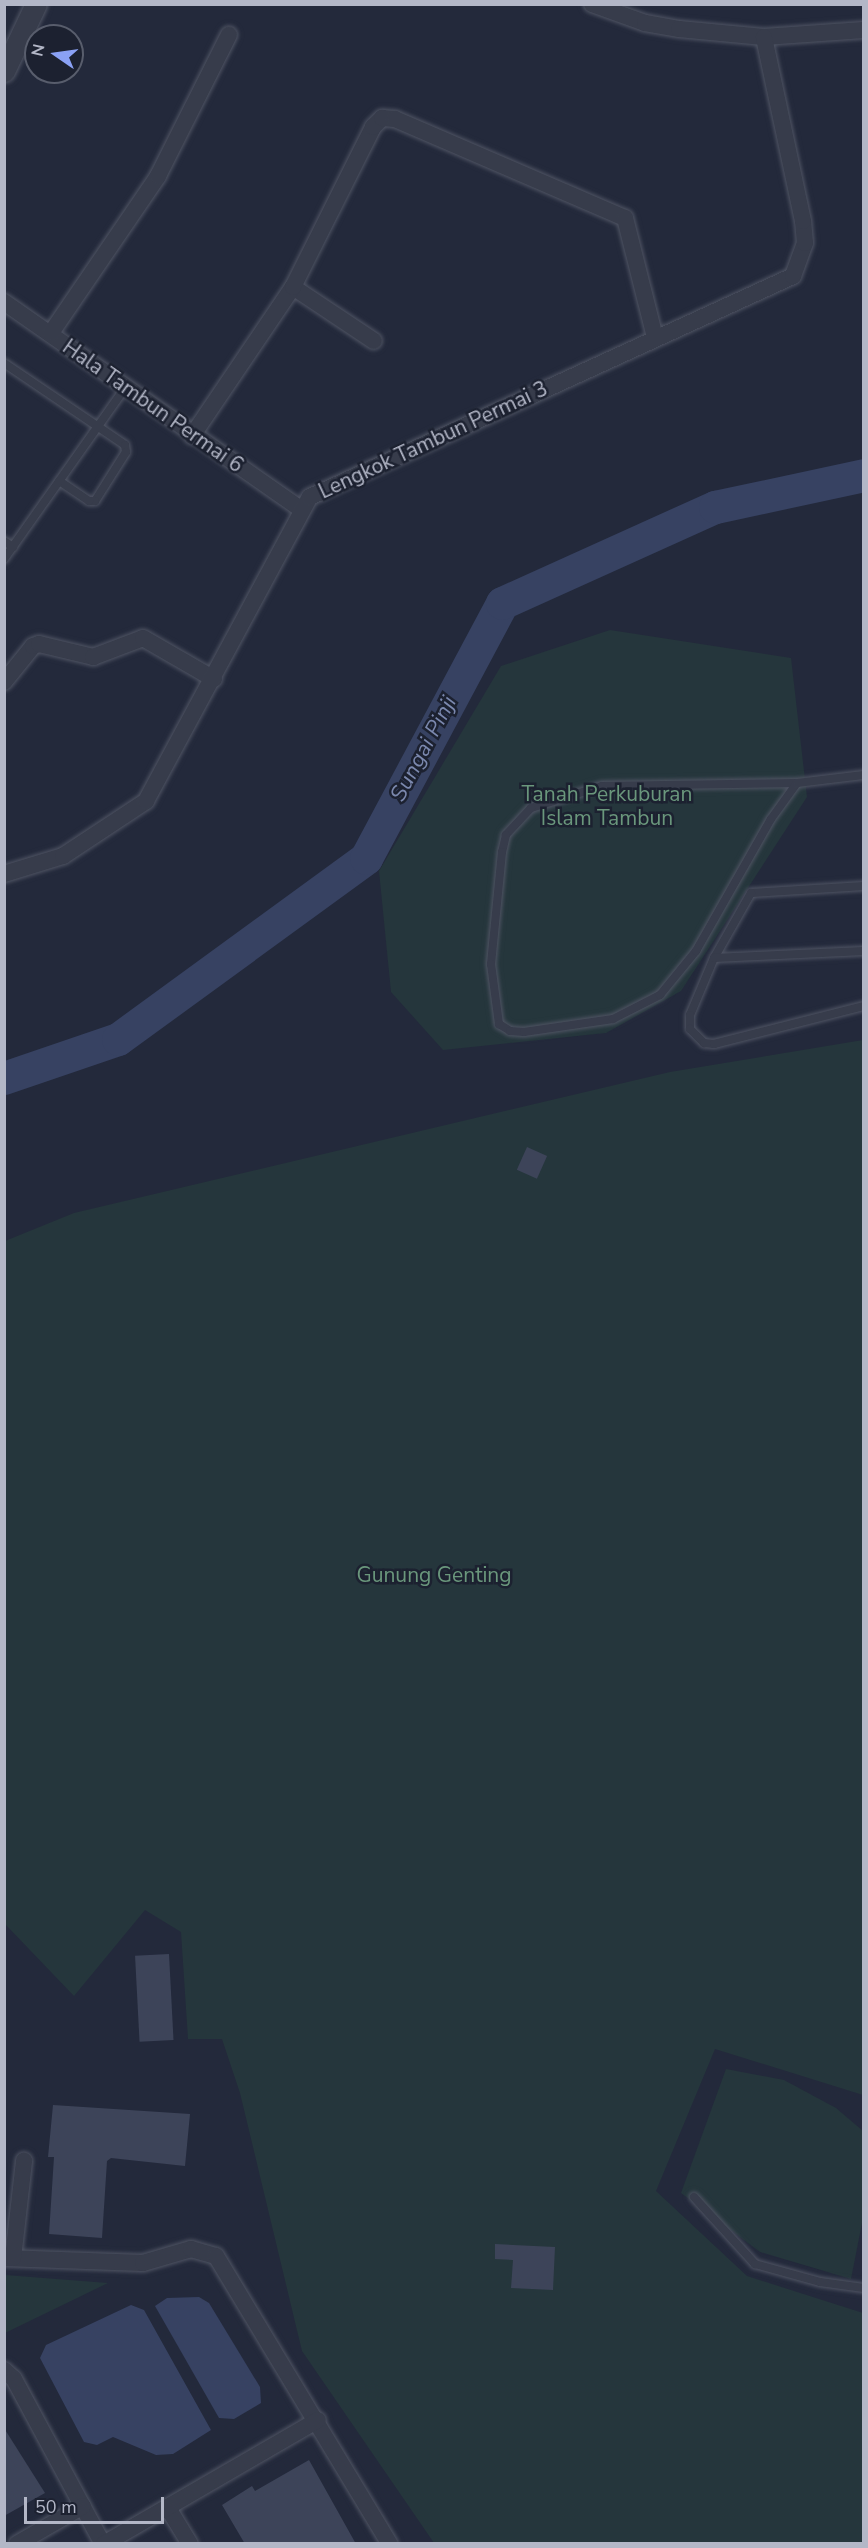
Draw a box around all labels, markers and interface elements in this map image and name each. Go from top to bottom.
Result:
north arrow [24,24,84,84]
text: N [26,42,50,59]
street label: Hala Tambun Permai 6 [58,334,248,478]
street label: Lengkok Tambun Permai 3 [315,376,551,504]
water label: Sungai Pinji [385,692,463,806]
park label: Tanah Perkuburan Islam Tambun [522,781,692,831]
park label: Gunung Genting [356,1562,512,1588]
scale bar [27,2485,166,2523]
text: 50 m [35,2495,77,2519]

